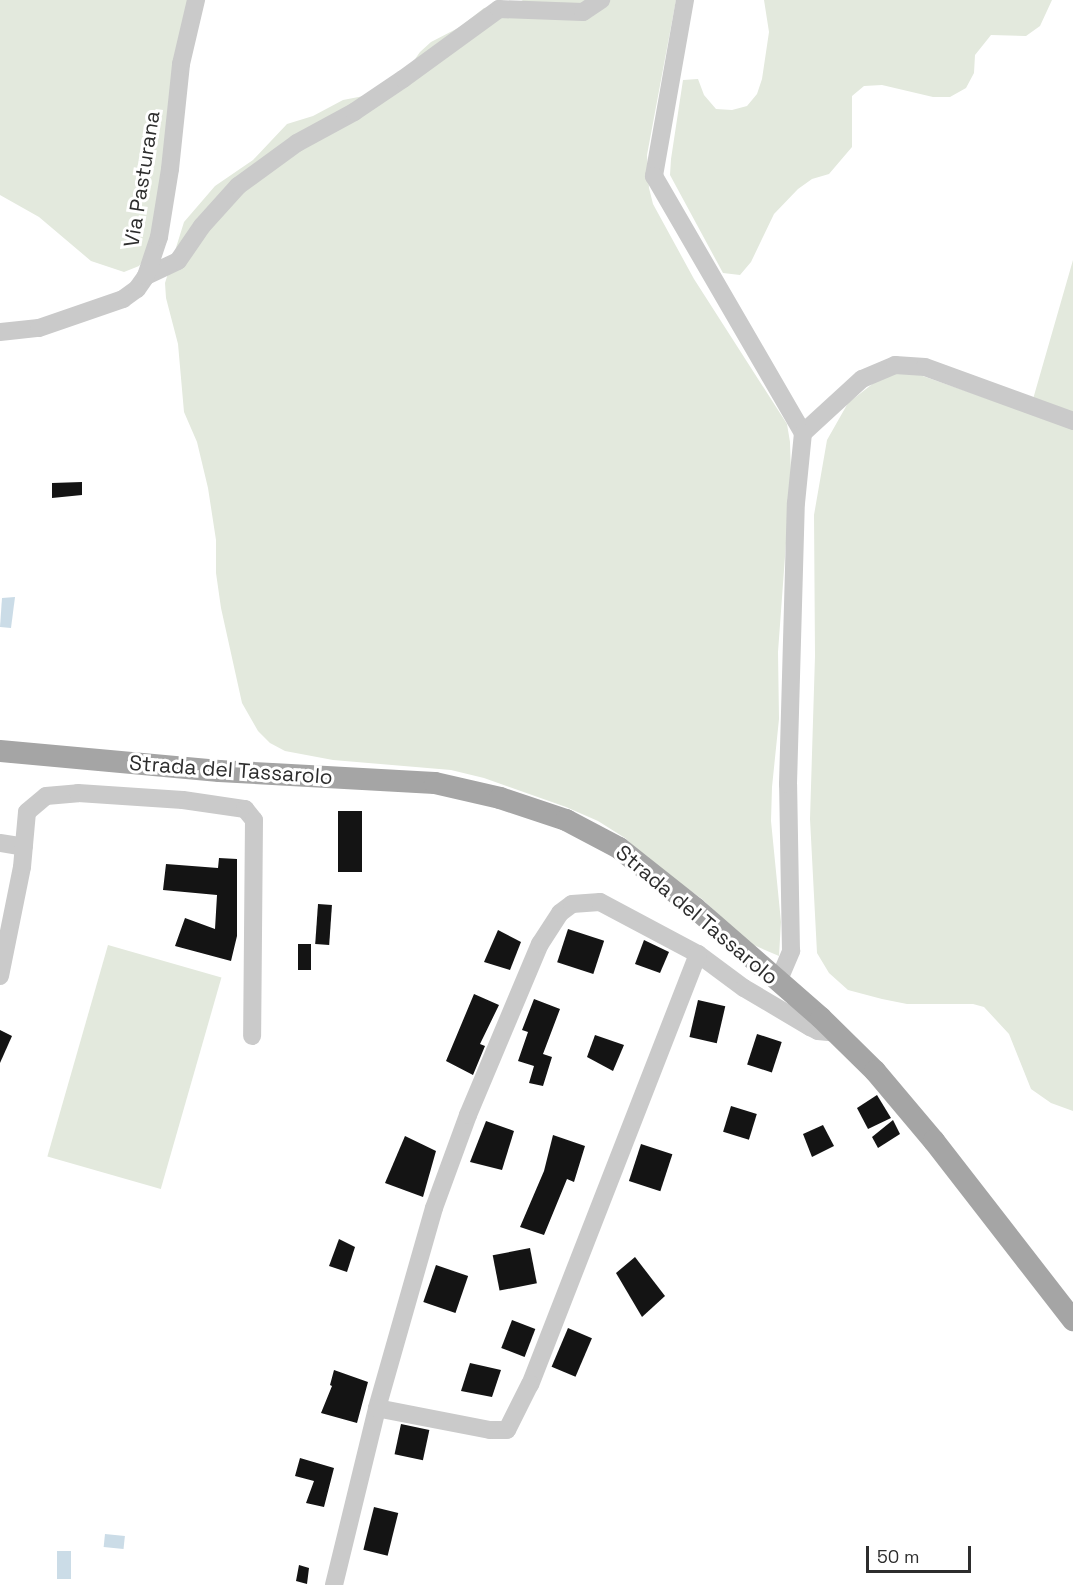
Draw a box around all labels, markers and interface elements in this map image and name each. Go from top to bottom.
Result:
street label: Via Pasturana [119,109,165,249]
street label: Strada del Tassarolo [128,750,334,790]
street label: Strada del Tassarolo [611,840,783,990]
scale bar [869,1534,974,1572]
text: 50 m [877,1545,919,1568]

